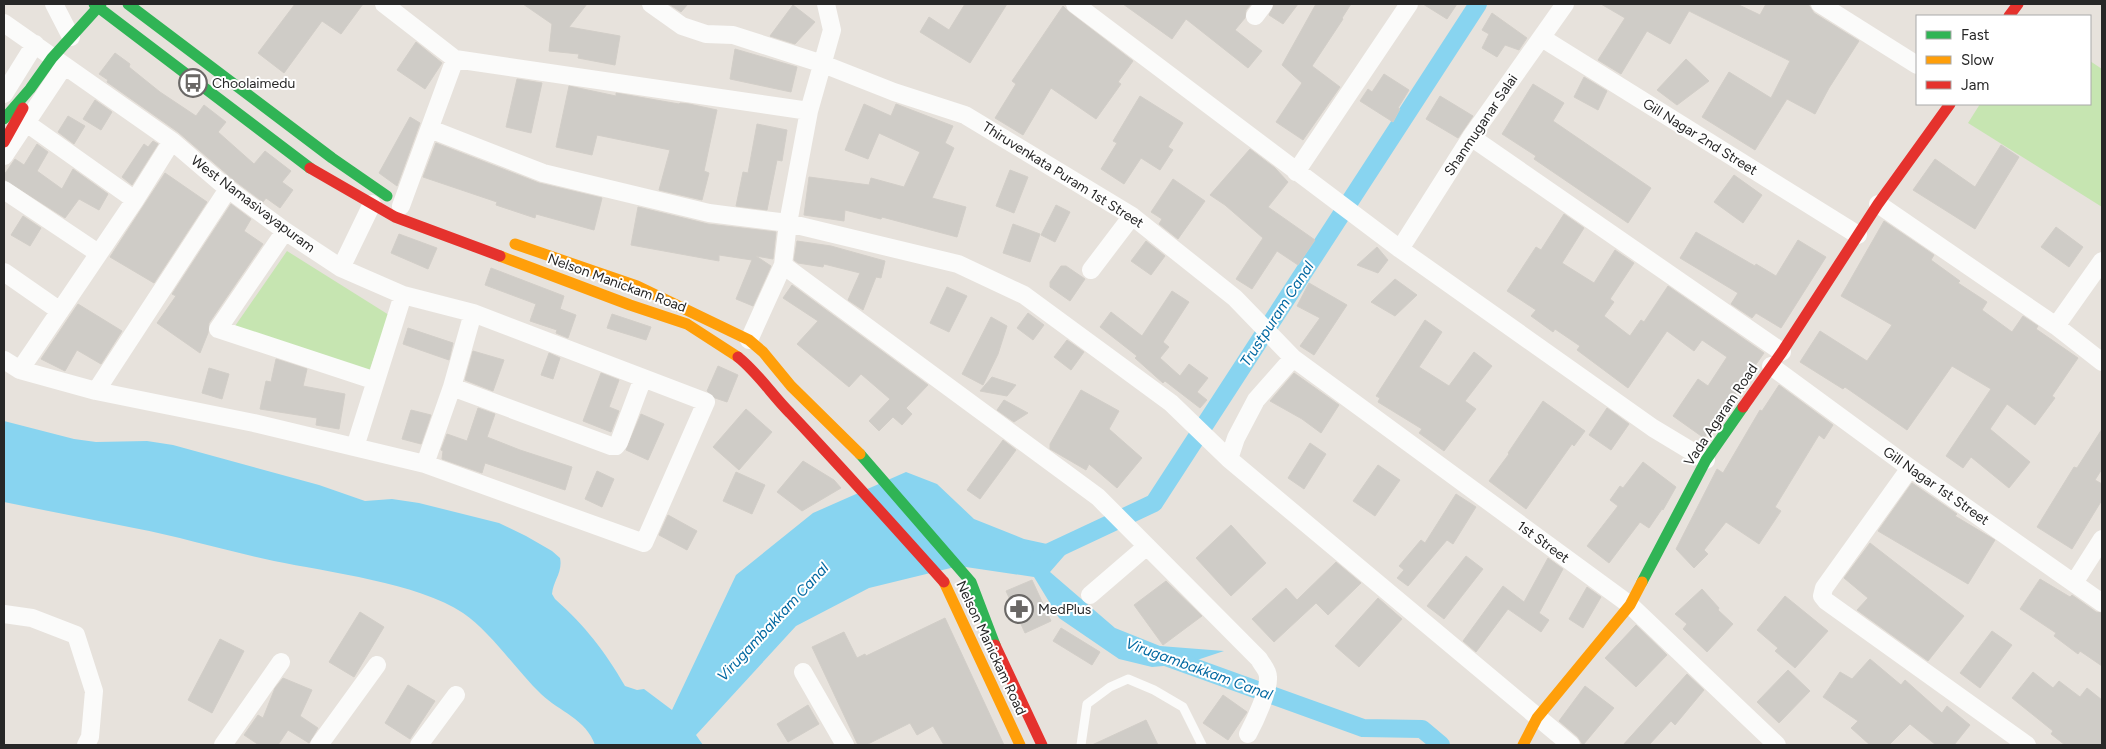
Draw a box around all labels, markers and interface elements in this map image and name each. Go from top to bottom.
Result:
legend [1916,15,2091,105]
text: Fast [1961,26,1990,44]
text: Slow [1961,51,1994,69]
bus stop icon: Choolaimedu [178,68,208,98]
street label: Shanmuganar Salai [1441,71,1521,179]
place label: Choolaimedu [212,75,295,92]
text: Jam [1961,76,1989,94]
street label: Gill Nagar 2nd Street [1640,95,1760,179]
street label: Thiruvenkata Puram 1st Street [979,118,1147,232]
street label: West Namasivayapuram [188,152,318,256]
street label: Nelson Manickam Road [545,250,689,316]
water label: Trustpuram Canal [1236,258,1318,370]
street label: Vada Agaram Road [1681,361,1761,469]
street label: Gill Nagar 1st Street [1880,443,1992,529]
street label: 1st Street [1514,517,1572,567]
water label: Virugambakkam Canal [714,559,833,685]
street label: Nelson Manickam Road [952,578,1030,718]
pharmacy icon: MedPlus [1004,594,1034,624]
place label: MedPlus [1038,601,1091,618]
water label: Virugambakkam Canal [1123,634,1276,704]

